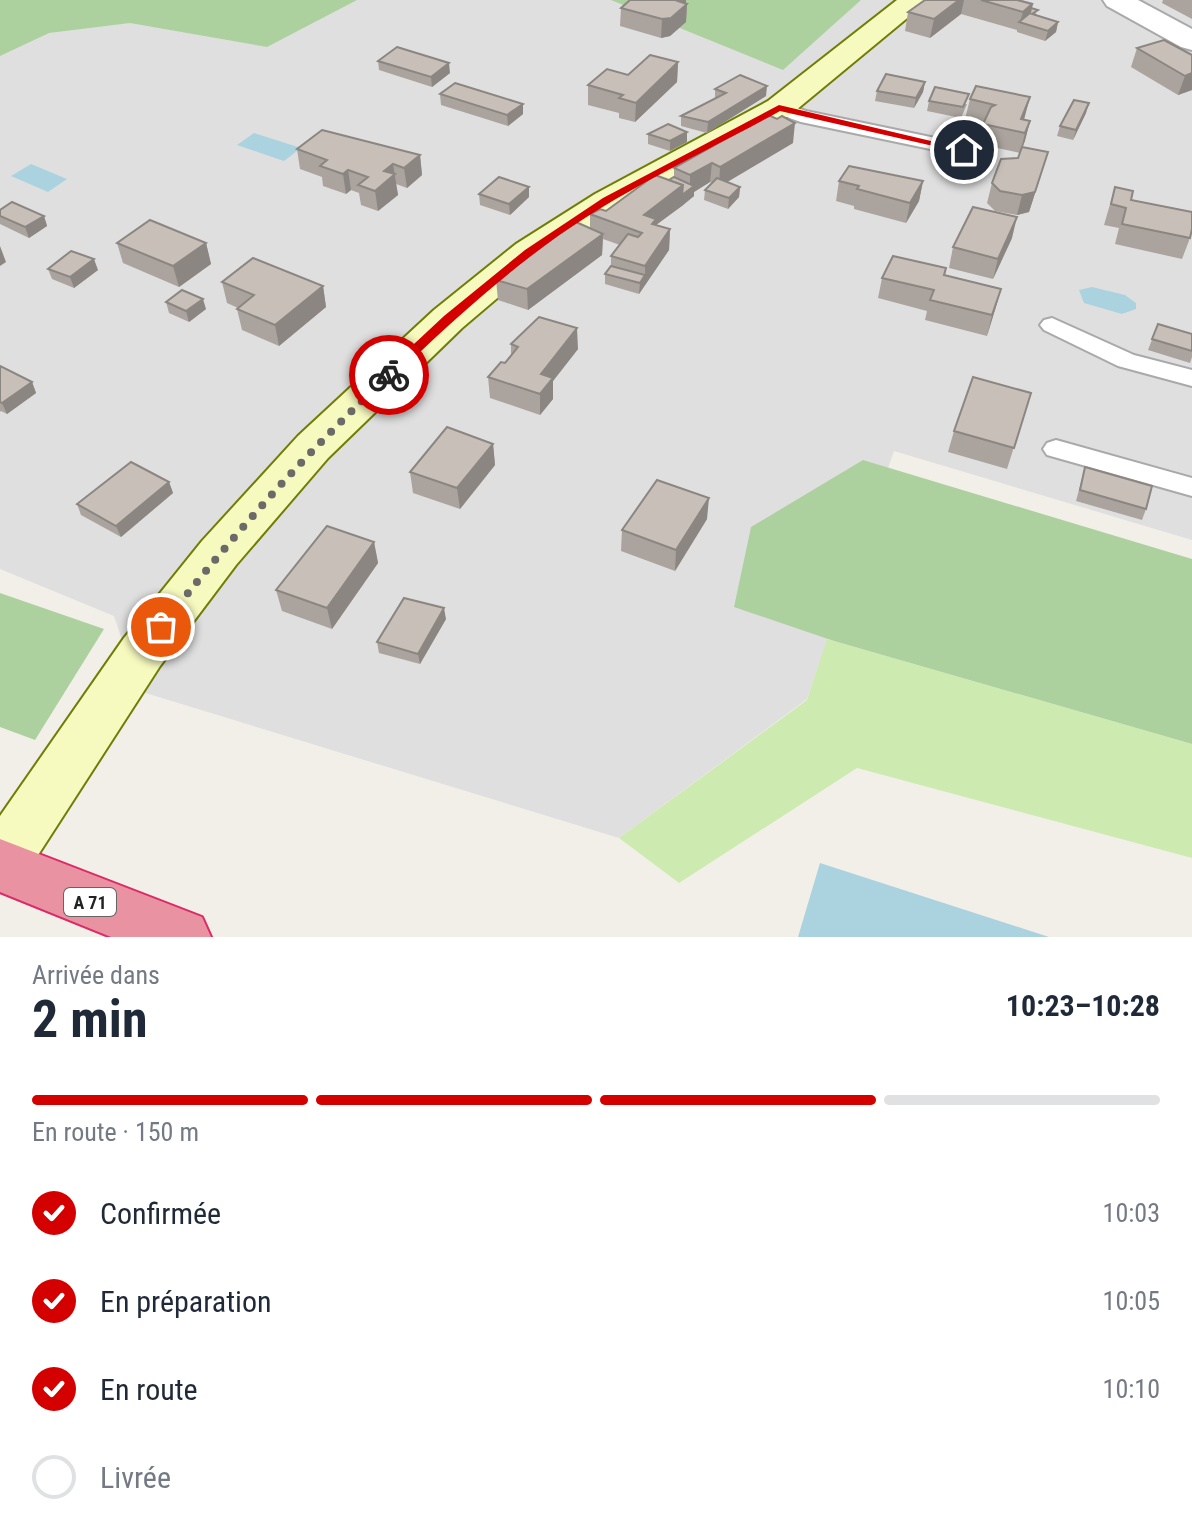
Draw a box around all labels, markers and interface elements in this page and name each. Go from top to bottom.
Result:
pin [930,116,998,184]
icon: home [942,128,986,172]
courier [349,335,429,415]
icon: bike [367,353,411,397]
pin [127,593,195,661]
icon: bag [139,605,183,649]
road number: A 71 [64,888,116,916]
text: Arrivée dans [32,960,160,990]
text: 10:23–10:28 [1006,988,1160,1023]
text: 2 min [32,989,148,1050]
text: En route · 150 m [32,1117,199,1147]
icon: check [32,1191,76,1235]
text: Confirmée [100,1196,221,1231]
text: 10:03 [1103,1198,1160,1228]
icon: check [32,1279,76,1323]
text: En préparation [100,1284,272,1319]
text: 10:05 [1103,1286,1160,1316]
icon: check [32,1367,76,1411]
text: En route [100,1372,198,1407]
text: 10:10 [1103,1374,1160,1404]
text: Livrée [100,1460,171,1495]

